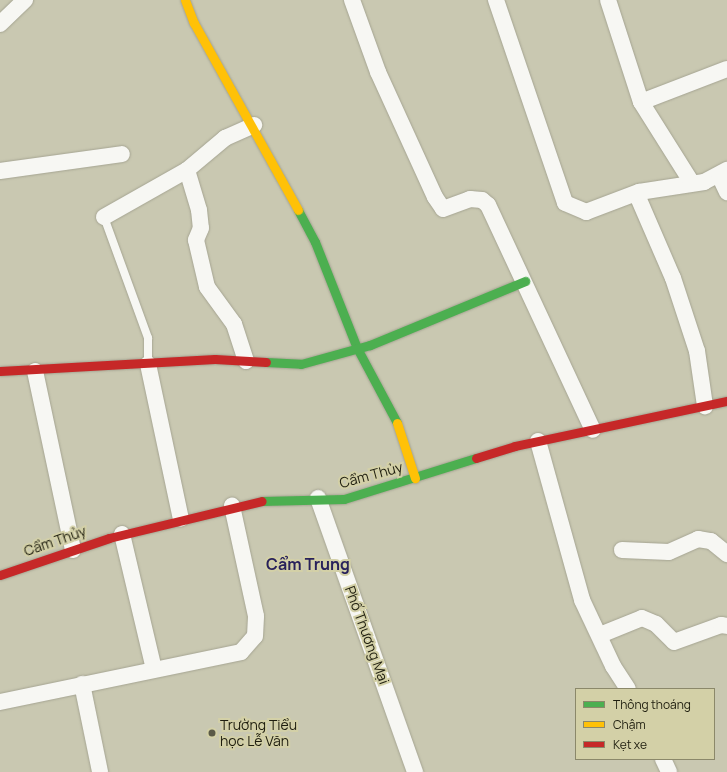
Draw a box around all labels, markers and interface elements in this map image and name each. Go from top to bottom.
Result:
street label: Cẩm Thủy [338,458,404,492]
street label: Cẩm Thủy [22,523,88,559]
district label: Cẩm Trung [266,554,350,574]
street label: Phố Thương Mại [341,584,393,686]
legend [575,688,715,760]
text: Thông thoáng [613,696,691,713]
text: Chậm [613,716,646,733]
place label: Trường Tiểu học Lễ Văn [220,717,297,750]
marker: Trường Tiểu học Lễ Văn [207,728,217,738]
text: Kẹt xe [613,736,647,753]

